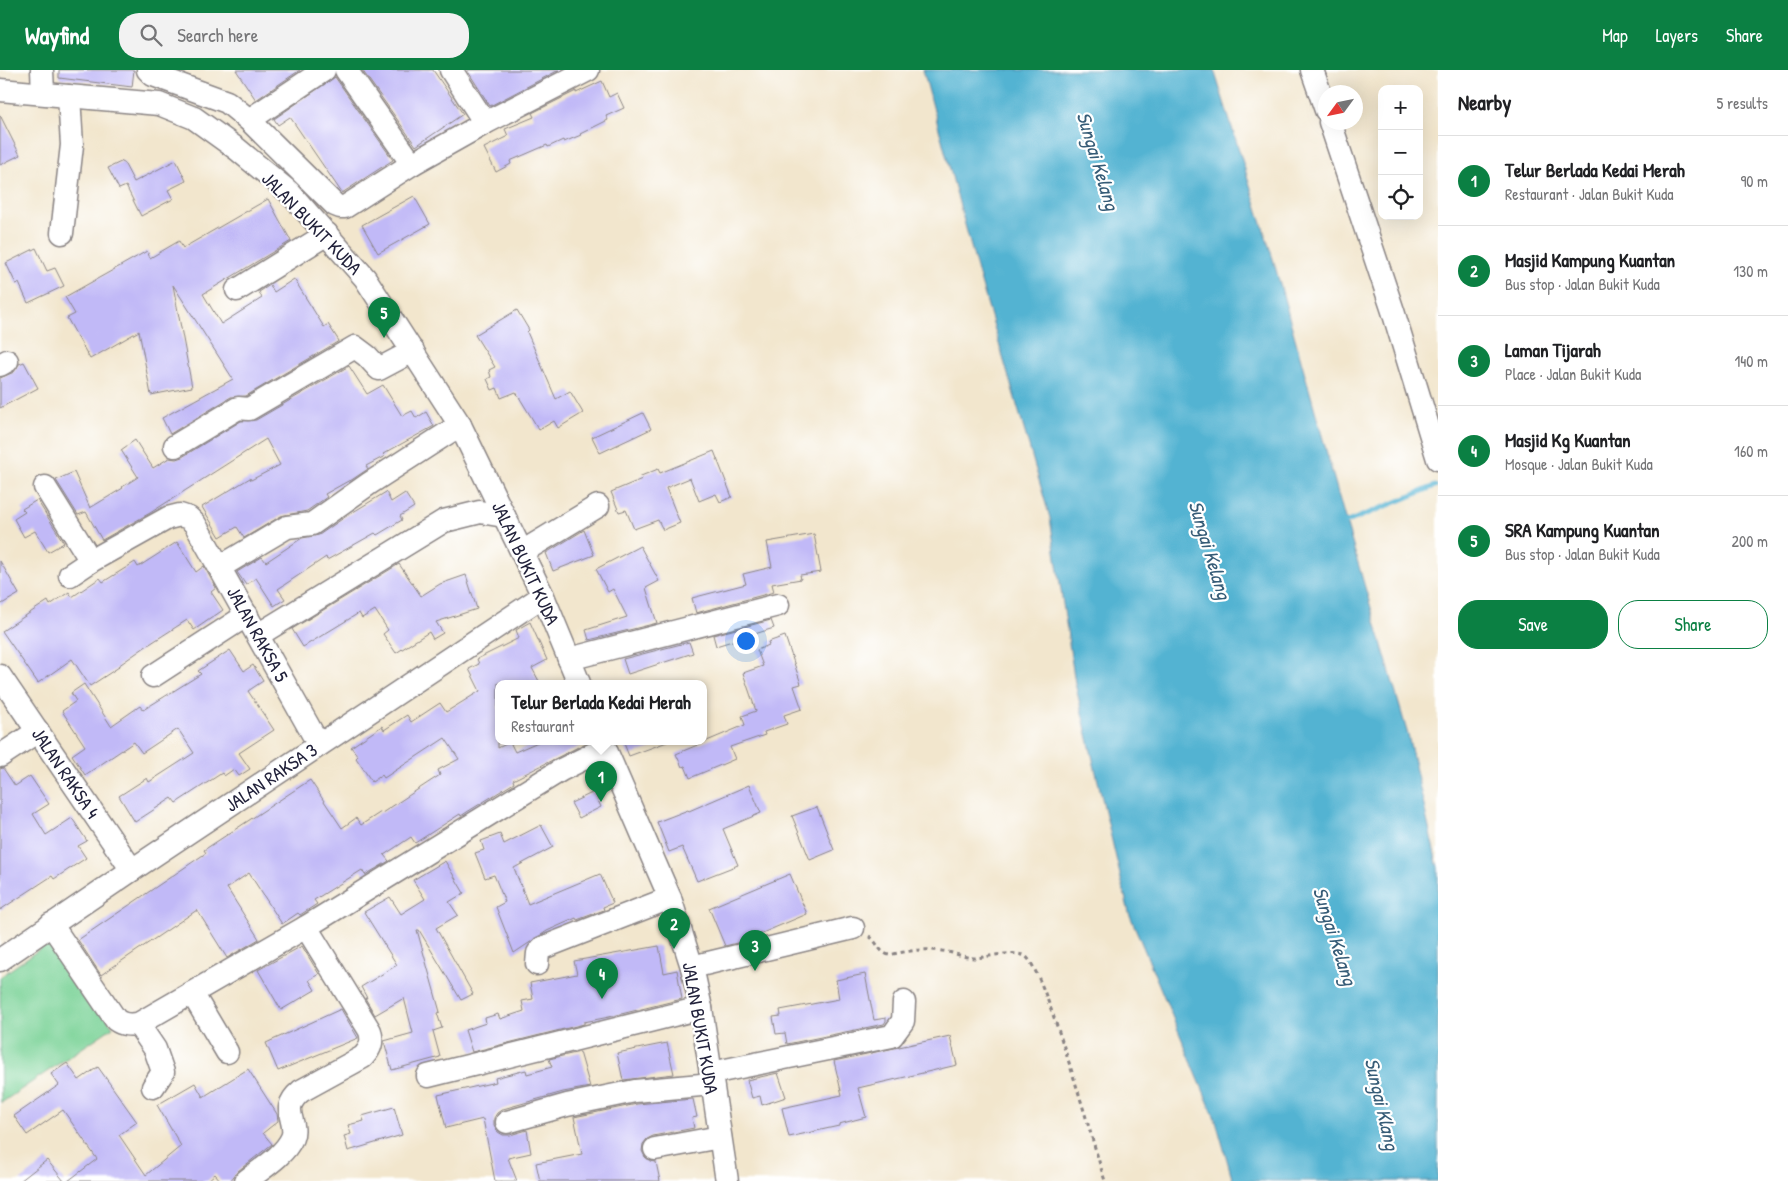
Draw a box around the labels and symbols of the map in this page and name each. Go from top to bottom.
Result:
north arrow [1318,85,1363,130]
water label: Sungai Kelang [1070,108,1127,215]
street label: JALAN BUKIT KUDA [256,166,368,280]
pin: 5 [368,297,400,338]
street label: JALAN BUKIT KUDA [486,497,566,629]
water label: Sungai Kelang [1182,497,1239,604]
street label: JALAN RAKSA 5 [221,582,295,686]
your location [733,628,759,654]
street label: JALAN RAKSA 4 [26,722,106,824]
street label: JALAN RAKSA 3 [220,737,322,817]
pin: 1 [585,761,617,802]
water label: Sungai Kelang [1306,883,1364,990]
pin: 2 [658,908,690,949]
pin: 3 [739,930,771,971]
pin: 4 [586,958,618,999]
street label: JALAN BUKIT KUDA [677,960,725,1096]
water label: Sungai Klang [1358,1055,1406,1154]

